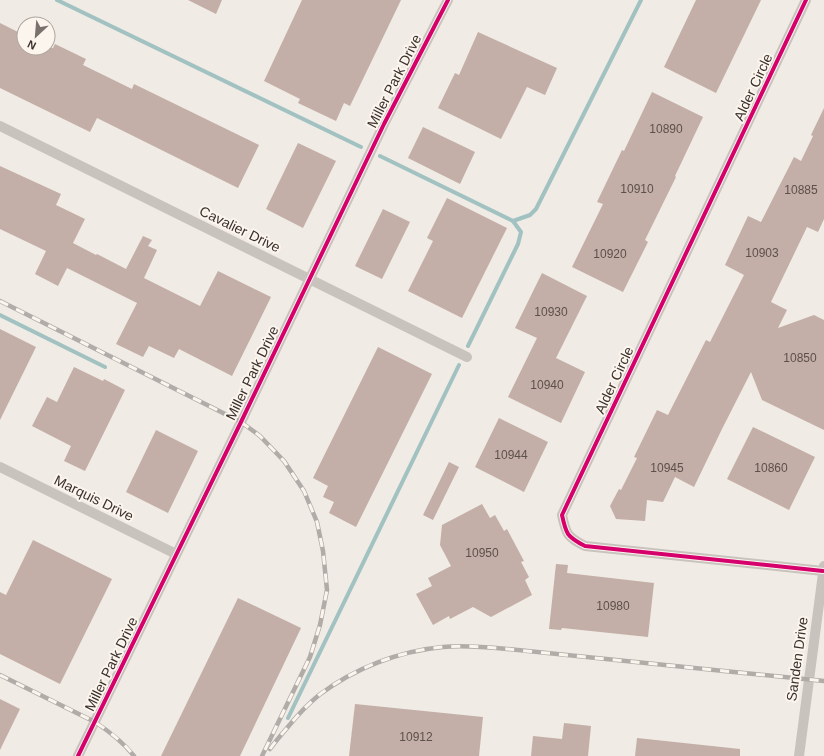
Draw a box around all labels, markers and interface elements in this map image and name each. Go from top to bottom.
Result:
north arrow [16,16,56,56]
street label: Miller Park Drive [364,31,425,130]
text: N [25,38,38,52]
street label: Alder Circle [730,51,776,123]
house number: 10890 [649,122,683,136]
house number: 10910 [620,182,654,196]
house number: 10885 [784,183,818,197]
street label: Cavalier Drive [197,203,283,256]
house number: 10903 [745,246,779,260]
house number: 10920 [593,247,627,261]
house number: 10930 [534,305,568,319]
street label: Miller Park Drive [222,323,282,423]
street label: Alder Circle [591,344,637,416]
house number: 10850 [783,351,817,365]
house number: 10940 [530,378,564,392]
house number: 10944 [494,448,528,462]
house number: 10945 [650,461,684,475]
house number: 10860 [754,461,788,475]
street label: Marquis Drive [52,472,137,524]
house number: 10950 [465,546,499,560]
house number: 10980 [596,599,630,613]
street label: Miller Park Drive [81,614,141,714]
street label: Sanden Drive [783,616,811,702]
house number: 10912 [399,730,433,744]

